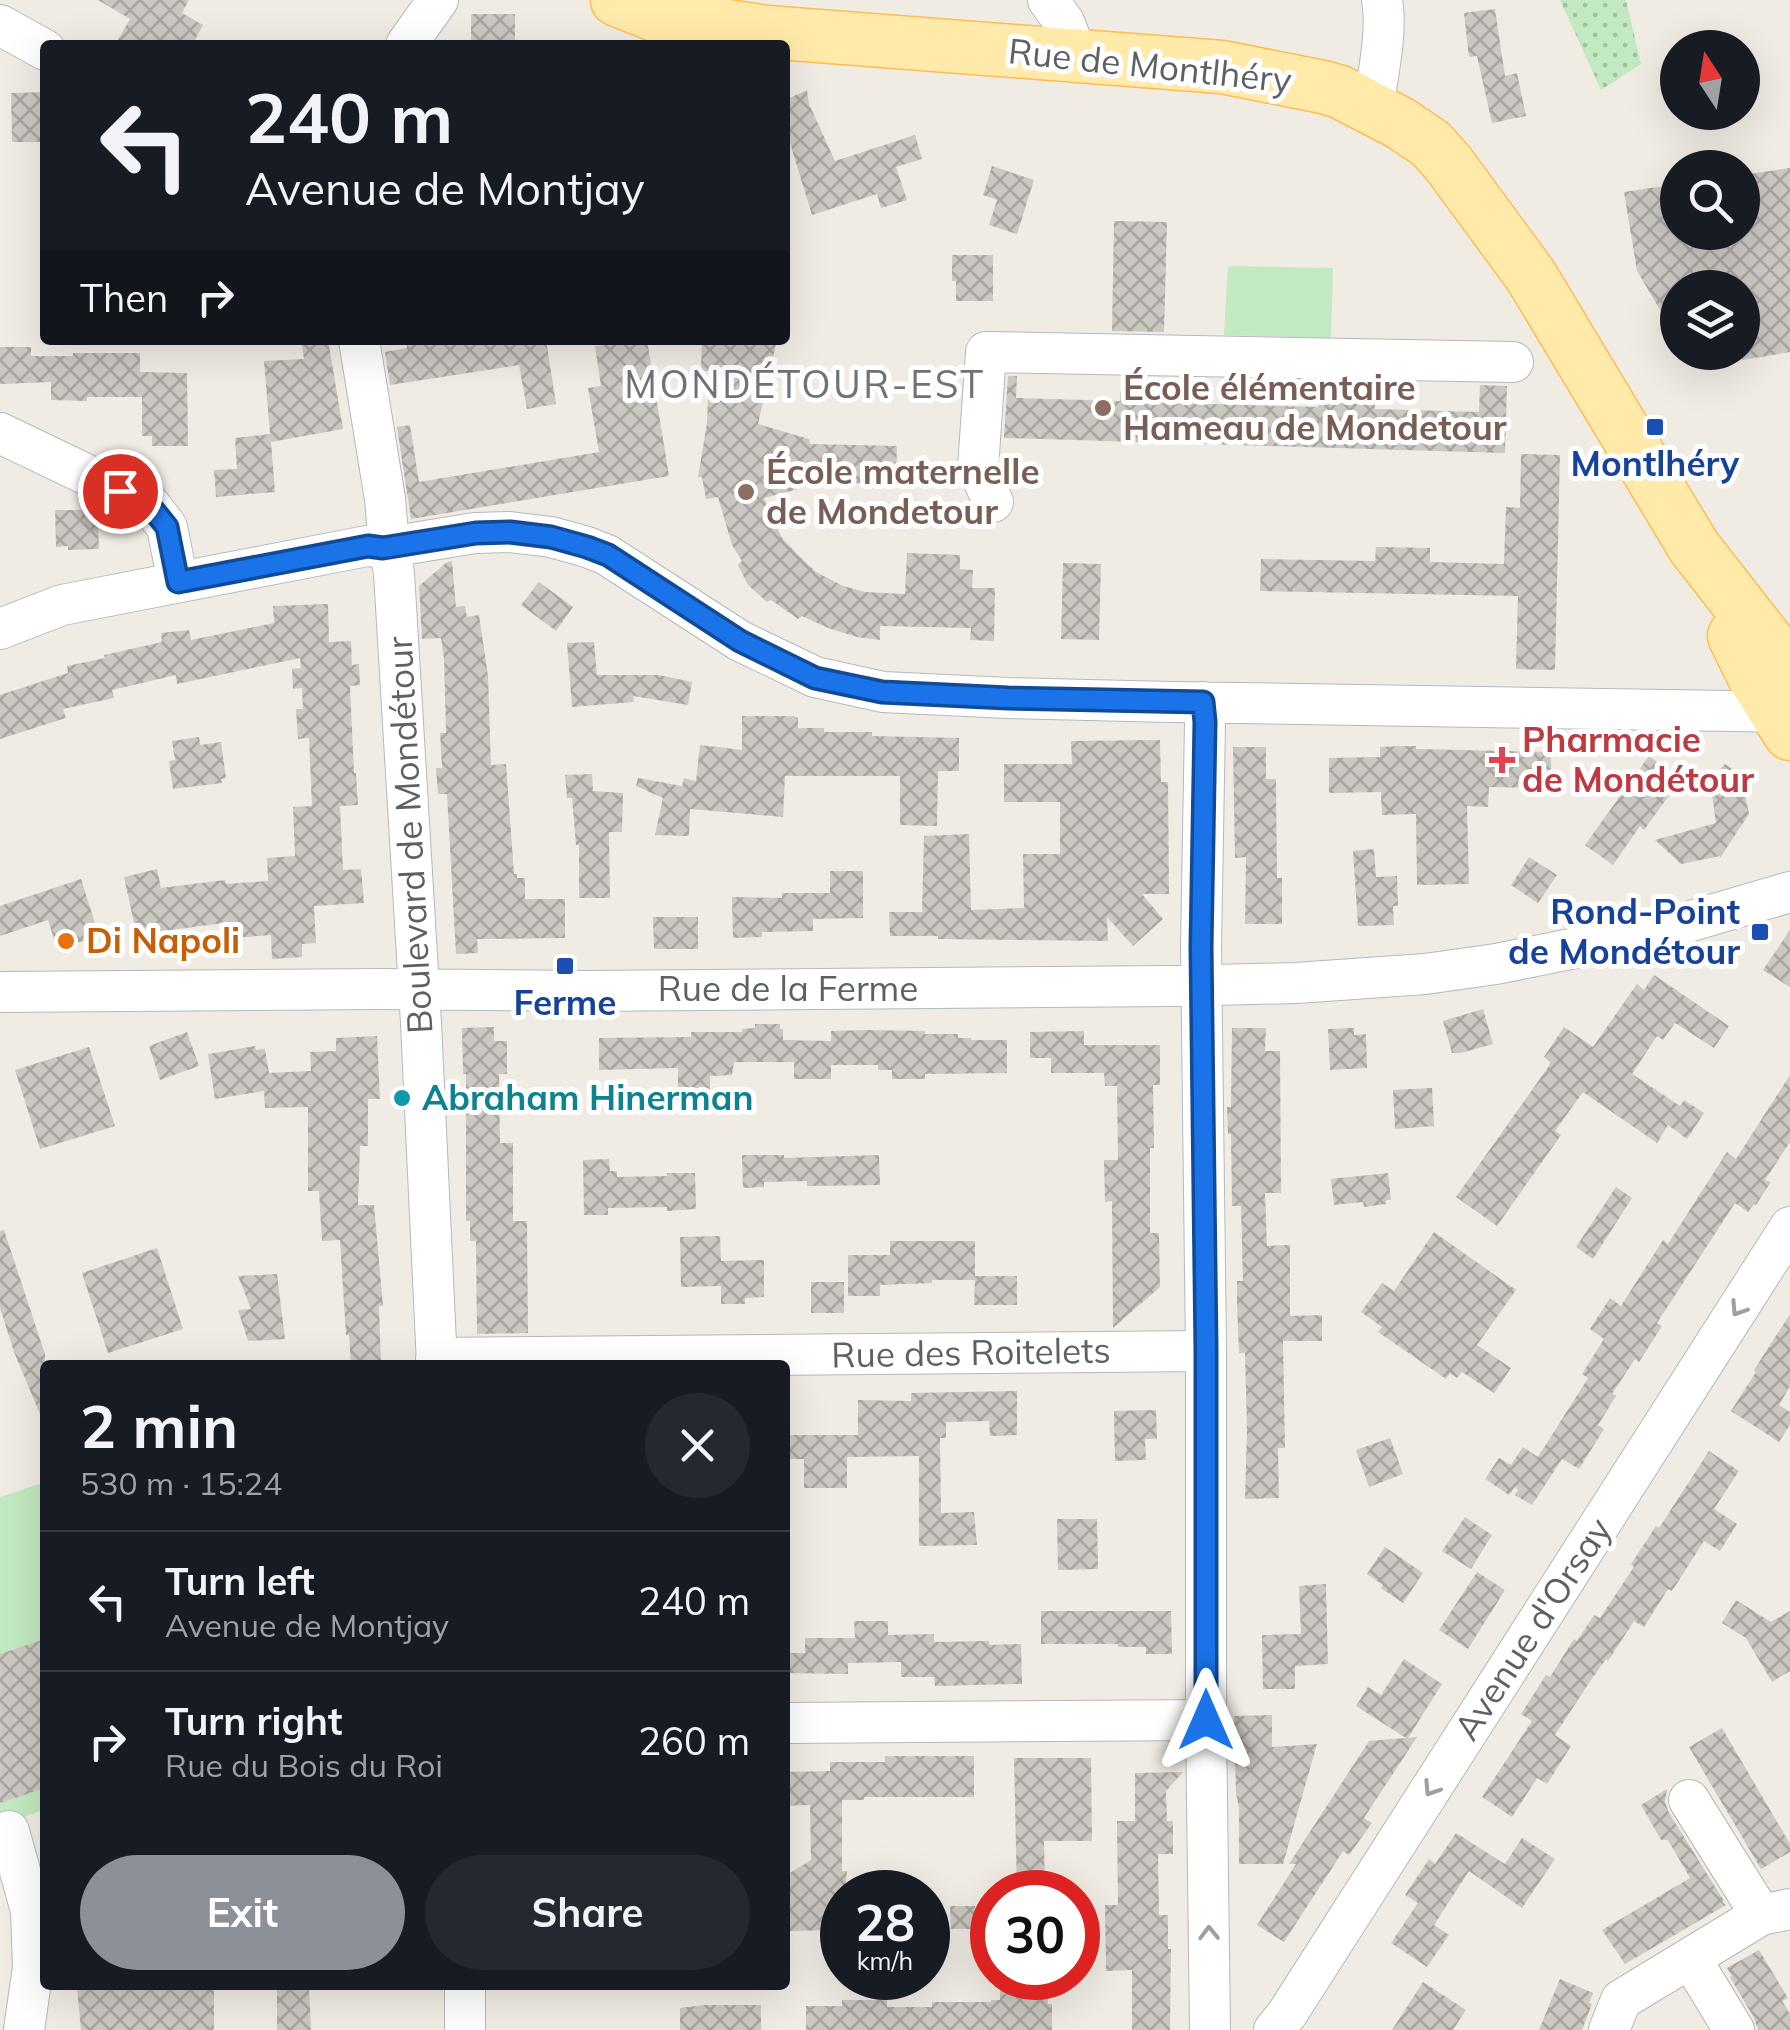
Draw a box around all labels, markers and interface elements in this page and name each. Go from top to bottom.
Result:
street label: Rue de Montlhéry [1006,28,1294,102]
north arrow [1660,30,1760,130]
map controls [1660,30,1760,370]
text: 240 m [245,73,453,161]
icon: left [80,80,210,210]
button: search [1660,150,1760,250]
text: Avenue de Montjay [245,160,645,216]
icon: right [188,270,243,325]
button: layers [1660,270,1760,370]
text: Then [80,274,168,322]
district label: MONDÉTOUR-EST [624,360,986,408]
place label: École élémentaire Hameau de Mondetour [1123,365,1507,449]
marker: École élémentaire Hameau de Mondetour [1092,397,1114,419]
marker: Montlhéry [1644,416,1666,438]
place label: Montlhéry [1571,441,1740,485]
pin [78,449,163,534]
place label: École maternelle de Mondetour [766,449,1040,533]
icon: arrive [93,464,148,519]
marker: École maternelle de Mondetour [735,481,757,503]
street label: Boulevard de Mondétour [377,635,441,1035]
place label: Pharmacie de Mondétour [1522,717,1754,801]
marker: Pharmacie de Mondétour [1491,749,1513,771]
place label: Rond-Point de Mondétour [1508,889,1740,973]
place label: Di Napoli [86,918,240,962]
marker: Rond-Point de Mondétour [1749,921,1771,943]
marker: Di Napoli [55,930,77,952]
marker: Ferme [554,955,576,977]
street label: Rue de la Ferme [658,966,918,1010]
place label: Ferme [514,980,616,1024]
place label: Abraham Hinerman [422,1075,754,1119]
marker: Abraham Hinerman [391,1087,413,1109]
one-way arrow [1731,1298,1750,1316]
street label: Rue des Roitelets [831,1328,1111,1376]
text: 2 min [80,1388,238,1463]
button: close [645,1393,750,1498]
text: 530 m · 15:24 [80,1463,282,1503]
street label: Avenue d'Orsay [1444,1509,1621,1748]
text: Turn left [165,1557,315,1605]
icon: left [80,1574,135,1629]
text: 240 m [638,1577,750,1625]
text: Avenue de Montjay [165,1605,449,1645]
position arrow [1154,1668,1258,1772]
text: Turn right [165,1697,342,1745]
icon: right [80,1714,135,1769]
text: 260 m [638,1717,750,1765]
text: Rue du Bois du Roi [165,1745,443,1785]
one-way arrow [1424,1779,1443,1797]
button: Exit [80,1855,405,1970]
button: Share [425,1855,750,1970]
speed limit sign: 30 [970,1870,1100,2000]
text: 28 [855,1891,915,1954]
one-way arrow [1198,1924,1220,1940]
text: km/h [857,1945,913,1976]

